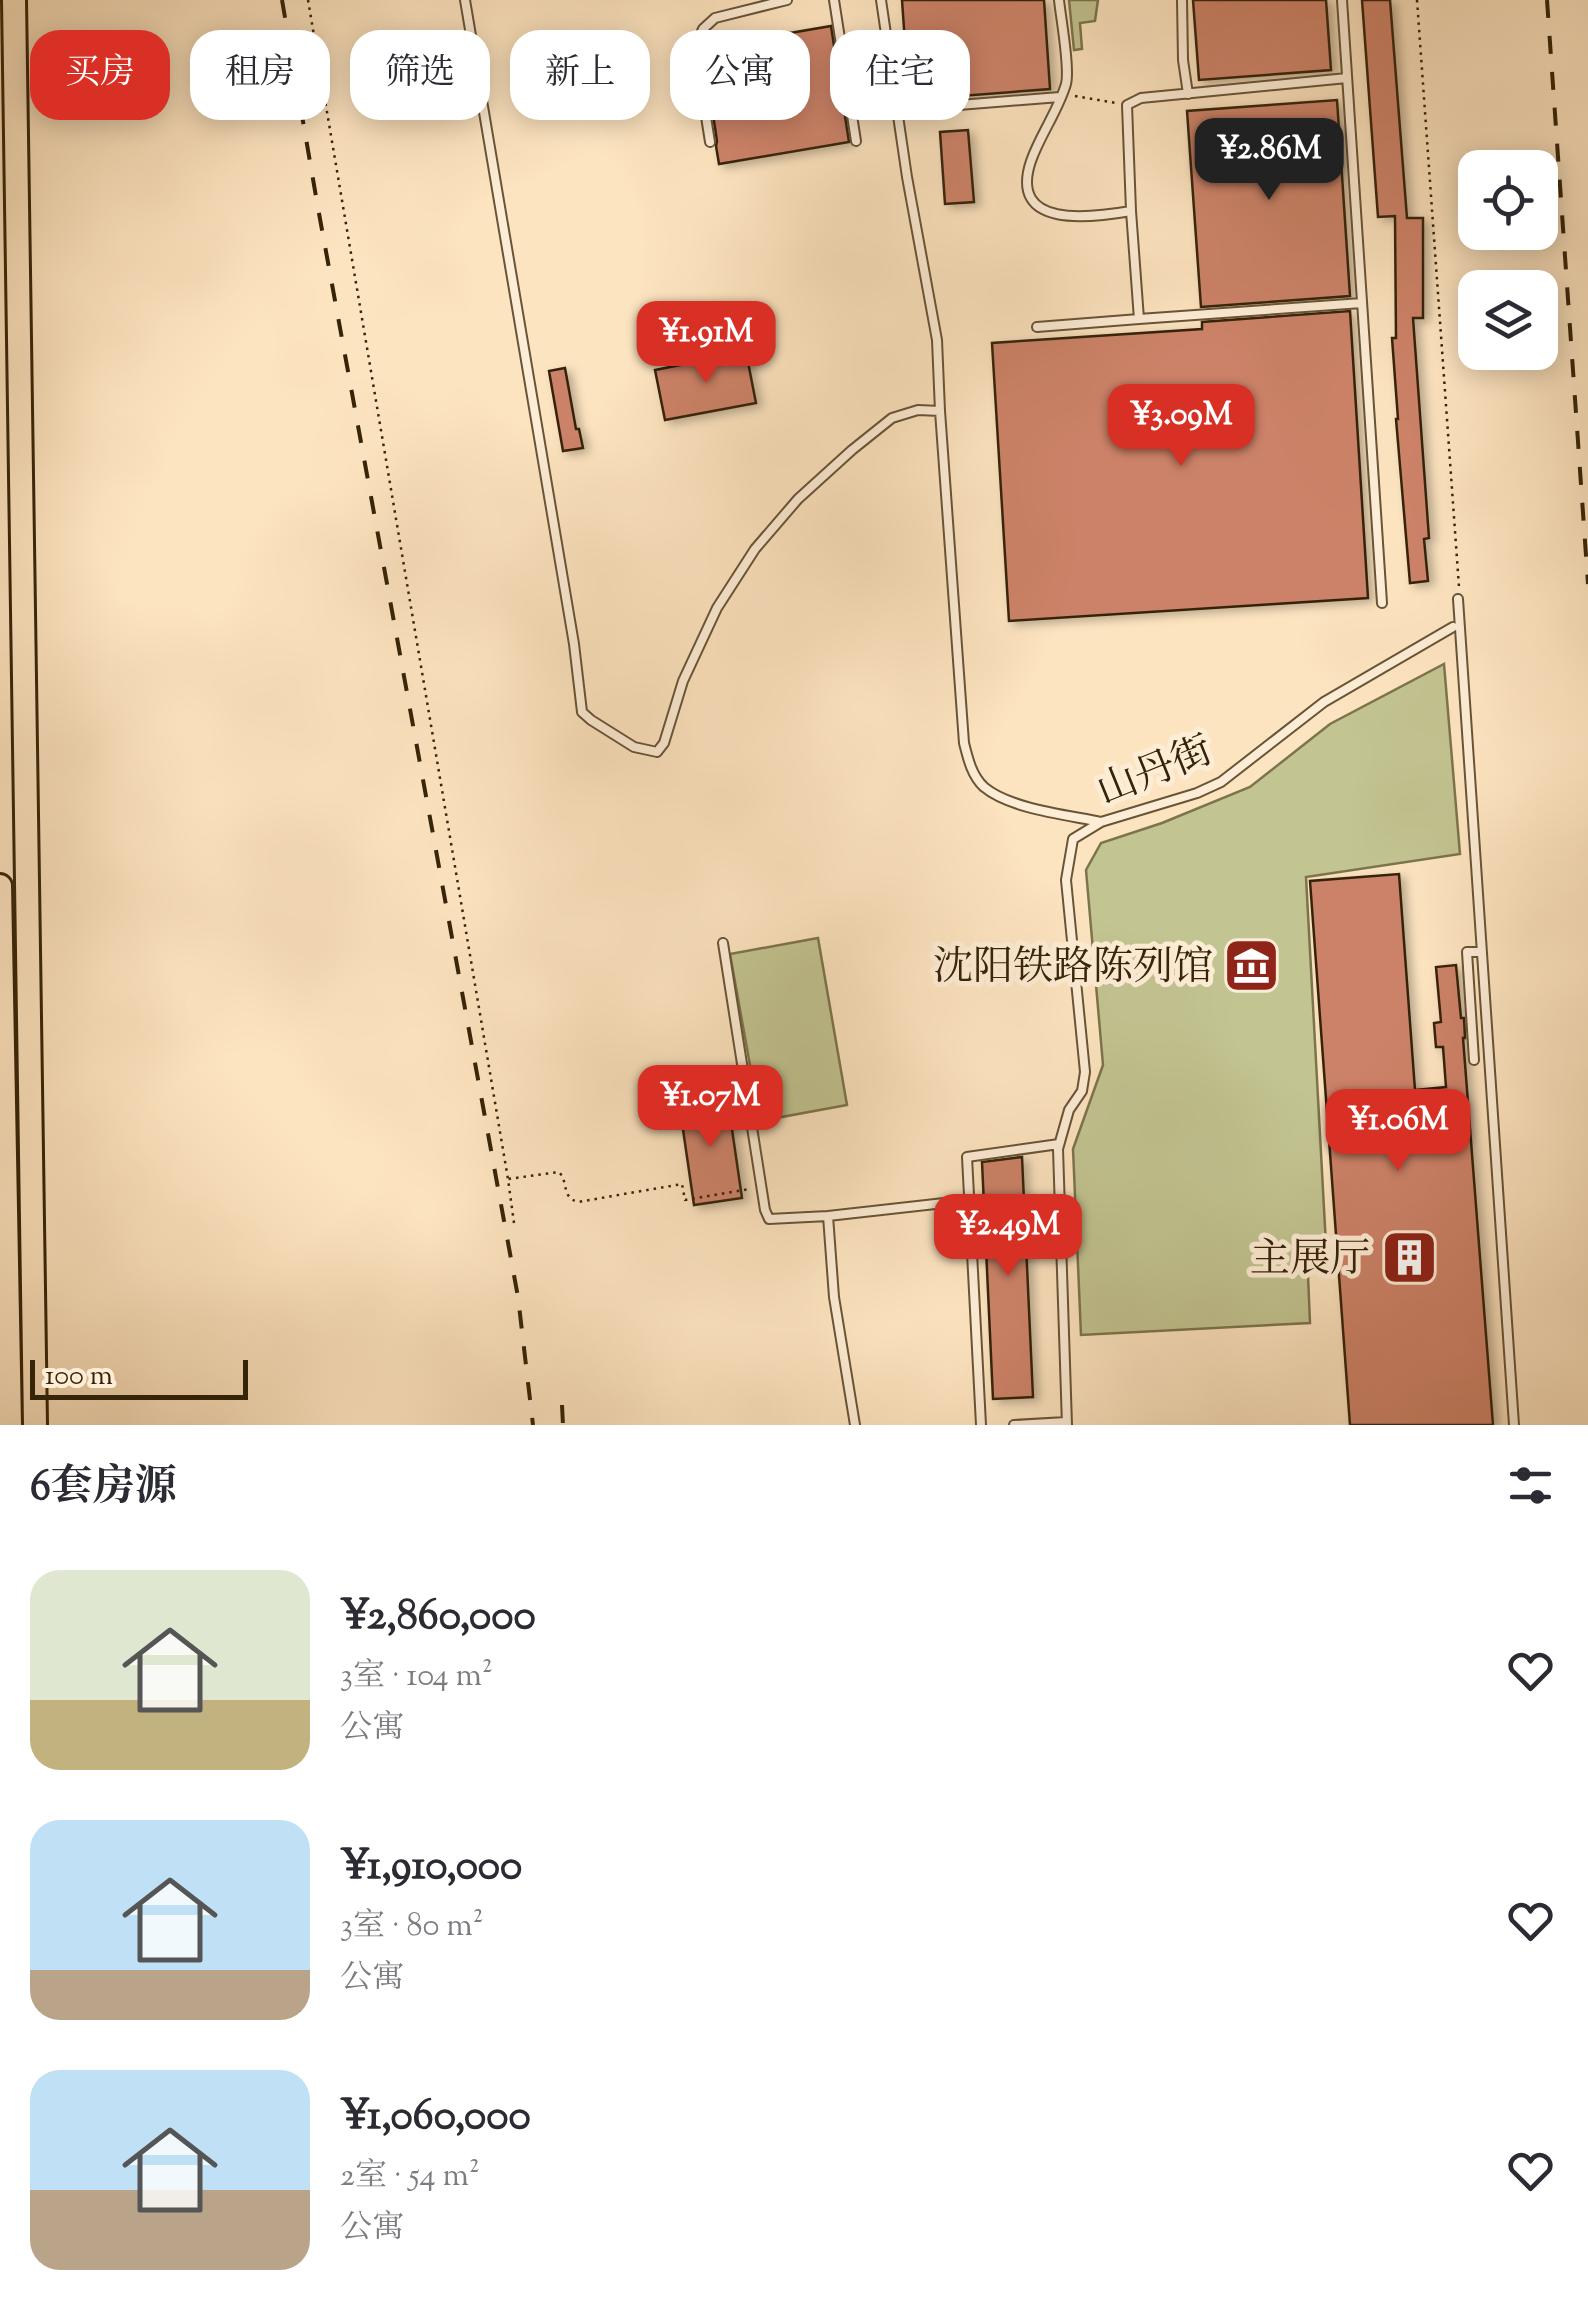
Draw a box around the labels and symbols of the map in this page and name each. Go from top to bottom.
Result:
pin: ¥2.86M [1188,118,1350,203]
pin: ¥1.91M [625,301,787,386]
pin: ¥3.09M [1100,384,1262,469]
street label: 山丹街 [1089,724,1222,822]
museum icon: 沈阳铁路陈列馆 [1222,935,1282,995]
place label: 沈阳铁路陈列馆 [933,941,1213,998]
pin: ¥1.07M [629,1065,791,1150]
pin: ¥1.06M [1317,1089,1479,1174]
pin: ¥2.49M [927,1194,1089,1279]
building icon: 主展厅 [1379,1227,1439,1287]
place label: 主展厅 [1250,1233,1370,1290]
scale bar [30,1355,248,1400]

